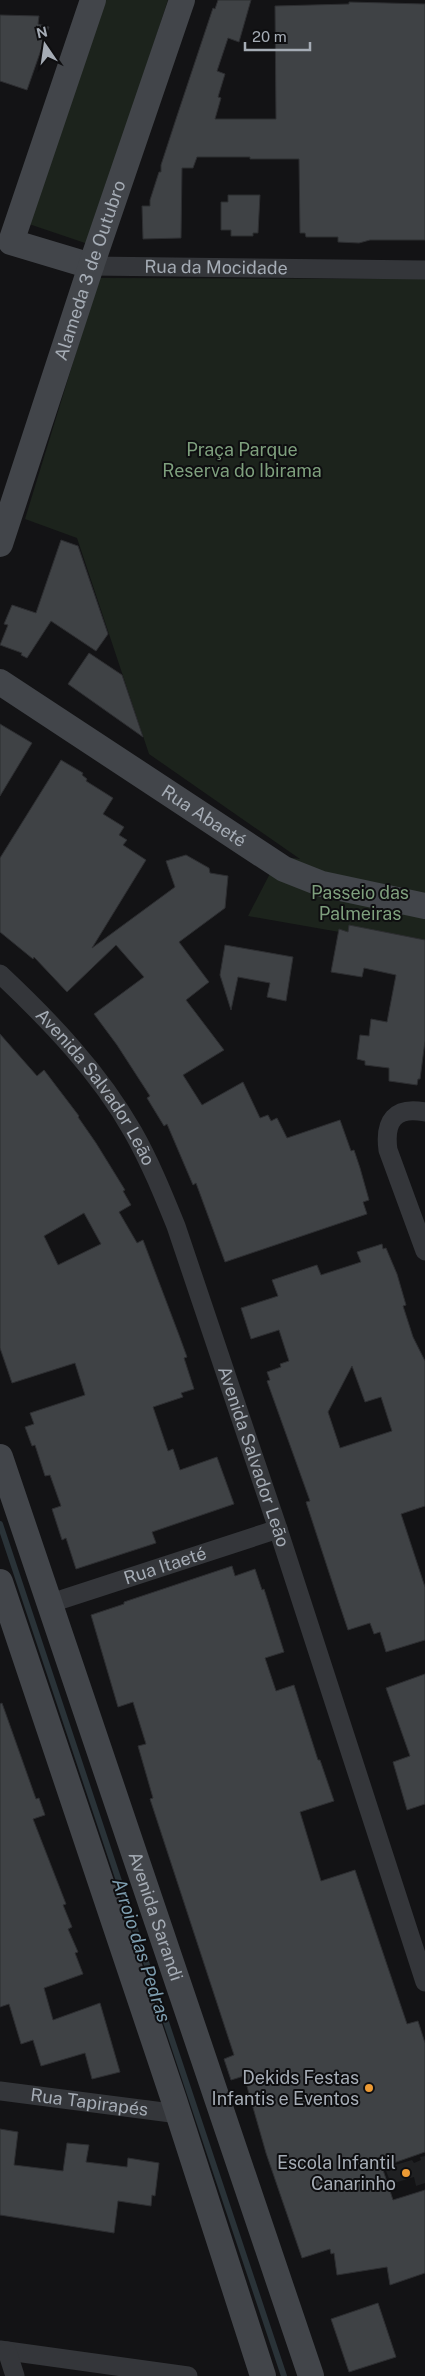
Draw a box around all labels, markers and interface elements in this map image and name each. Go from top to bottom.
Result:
north arrow [20,20,70,70]
scale bar [245,20,310,52]
text: N [35,23,49,41]
text: 20 m [252,28,287,45]
street label: Alameda 3 de Outubro [50,177,130,363]
street label: Rua da Mocidade [144,256,288,278]
park label: Praça Parque Reserva do Ibirama [162,439,322,481]
street label: Rua Abaeté [158,780,250,851]
park label: Passeio das Palmeiras [311,882,409,924]
street label: Avenida Salvador Leão [32,1004,160,1169]
street label: Avenida Salvador Leão [214,1363,294,1549]
street label: Rua Itaeté [121,1542,209,1589]
street label: Avenida Sarandi [124,1849,188,1984]
water label: Arroio das Pedras [108,1875,176,2025]
place label: Dekids Festas Infantis e Eventos [212,2067,359,2109]
marker: Dekids Festas Infantis e Eventos [363,2082,375,2094]
street label: Rua Tapirapés [29,2084,149,2120]
place label: Escola Infantil Canarinho [277,2152,396,2194]
marker: Escola Infantil Canarinho [400,2167,412,2179]

